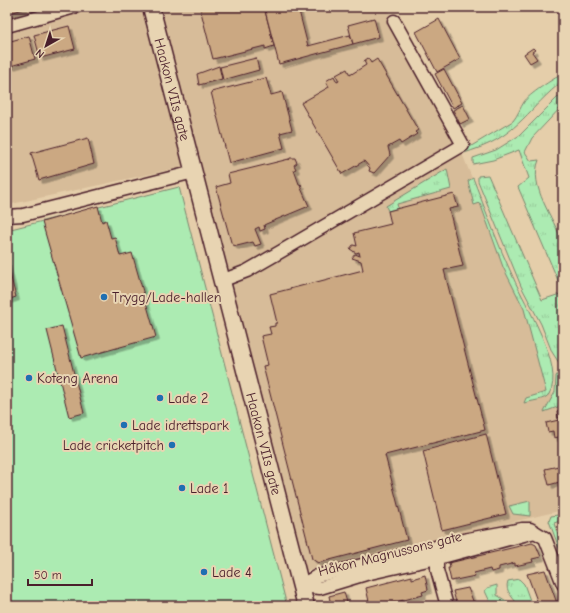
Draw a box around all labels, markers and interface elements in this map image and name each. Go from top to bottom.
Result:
north arrow [26,26,66,66]
street label: Haakon VIIs gate [151,36,194,142]
text: N [33,46,47,61]
place label: Trygg/Lade-hallen [112,289,222,306]
marker: Trygg/Lade-hallen [99,292,109,302]
place label: Koteng Arena [37,370,118,387]
marker: Koteng Arena [24,373,34,383]
place label: Lade 2 [168,390,208,407]
street label: Haakon VIIs gate [243,391,285,497]
marker: Lade 2 [155,393,165,403]
place label: Lade idrettspark [132,417,229,434]
marker: Lade idrettspark [119,420,129,430]
place label: Lade cricketpitch [63,437,164,454]
marker: Lade cricketpitch [167,440,177,450]
place label: Lade 1 [190,480,229,497]
marker: Lade 1 [177,483,187,493]
street label: Håkon Magnussons gate [316,528,464,580]
scale bar [28,561,92,587]
place label: Lade 4 [212,564,252,581]
marker: Lade 4 [199,567,209,577]
text: 50 m [34,568,62,582]

